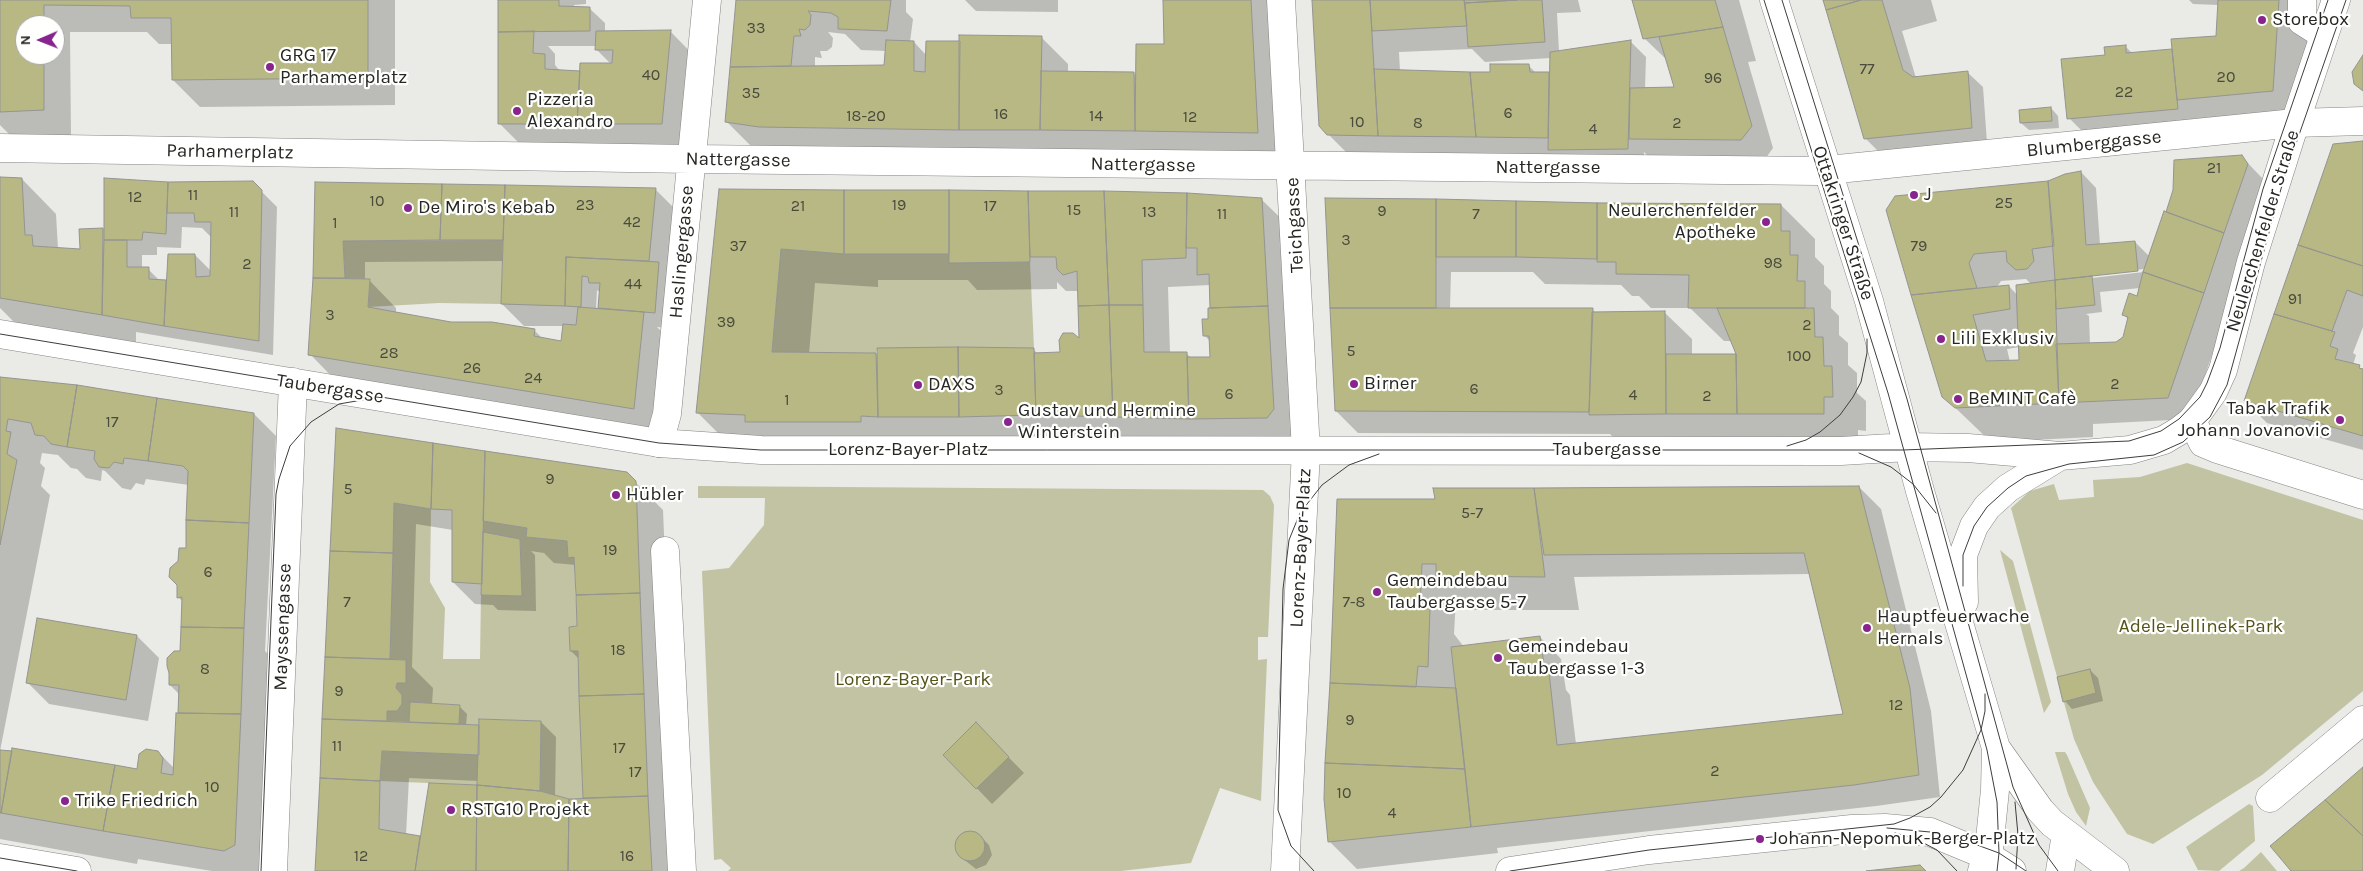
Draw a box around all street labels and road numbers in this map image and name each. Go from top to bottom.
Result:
street label: Blumberggasse [2025,126,2163,162]
street label: Neulerchenfelder Straße [2221,127,2305,335]
street label: Parhamerplatz [166,139,294,165]
street label: Ottakringer Straße [1807,143,1879,303]
street label: Nattergasse [685,148,791,172]
street label: Nattergasse [1090,153,1196,177]
street label: Nattergasse [1496,157,1600,179]
street label: Teichgasse [1281,177,1309,273]
street label: Haslingergasse [665,184,699,320]
street label: Taubergasse [275,369,385,409]
street label: Lorenz-Bayer-Platz [828,439,988,461]
street label: Taubergasse [1553,439,1661,461]
street label: Lorenz-Bayer-Platz [1285,468,1317,628]
street label: Mayssengasse [269,563,297,691]

